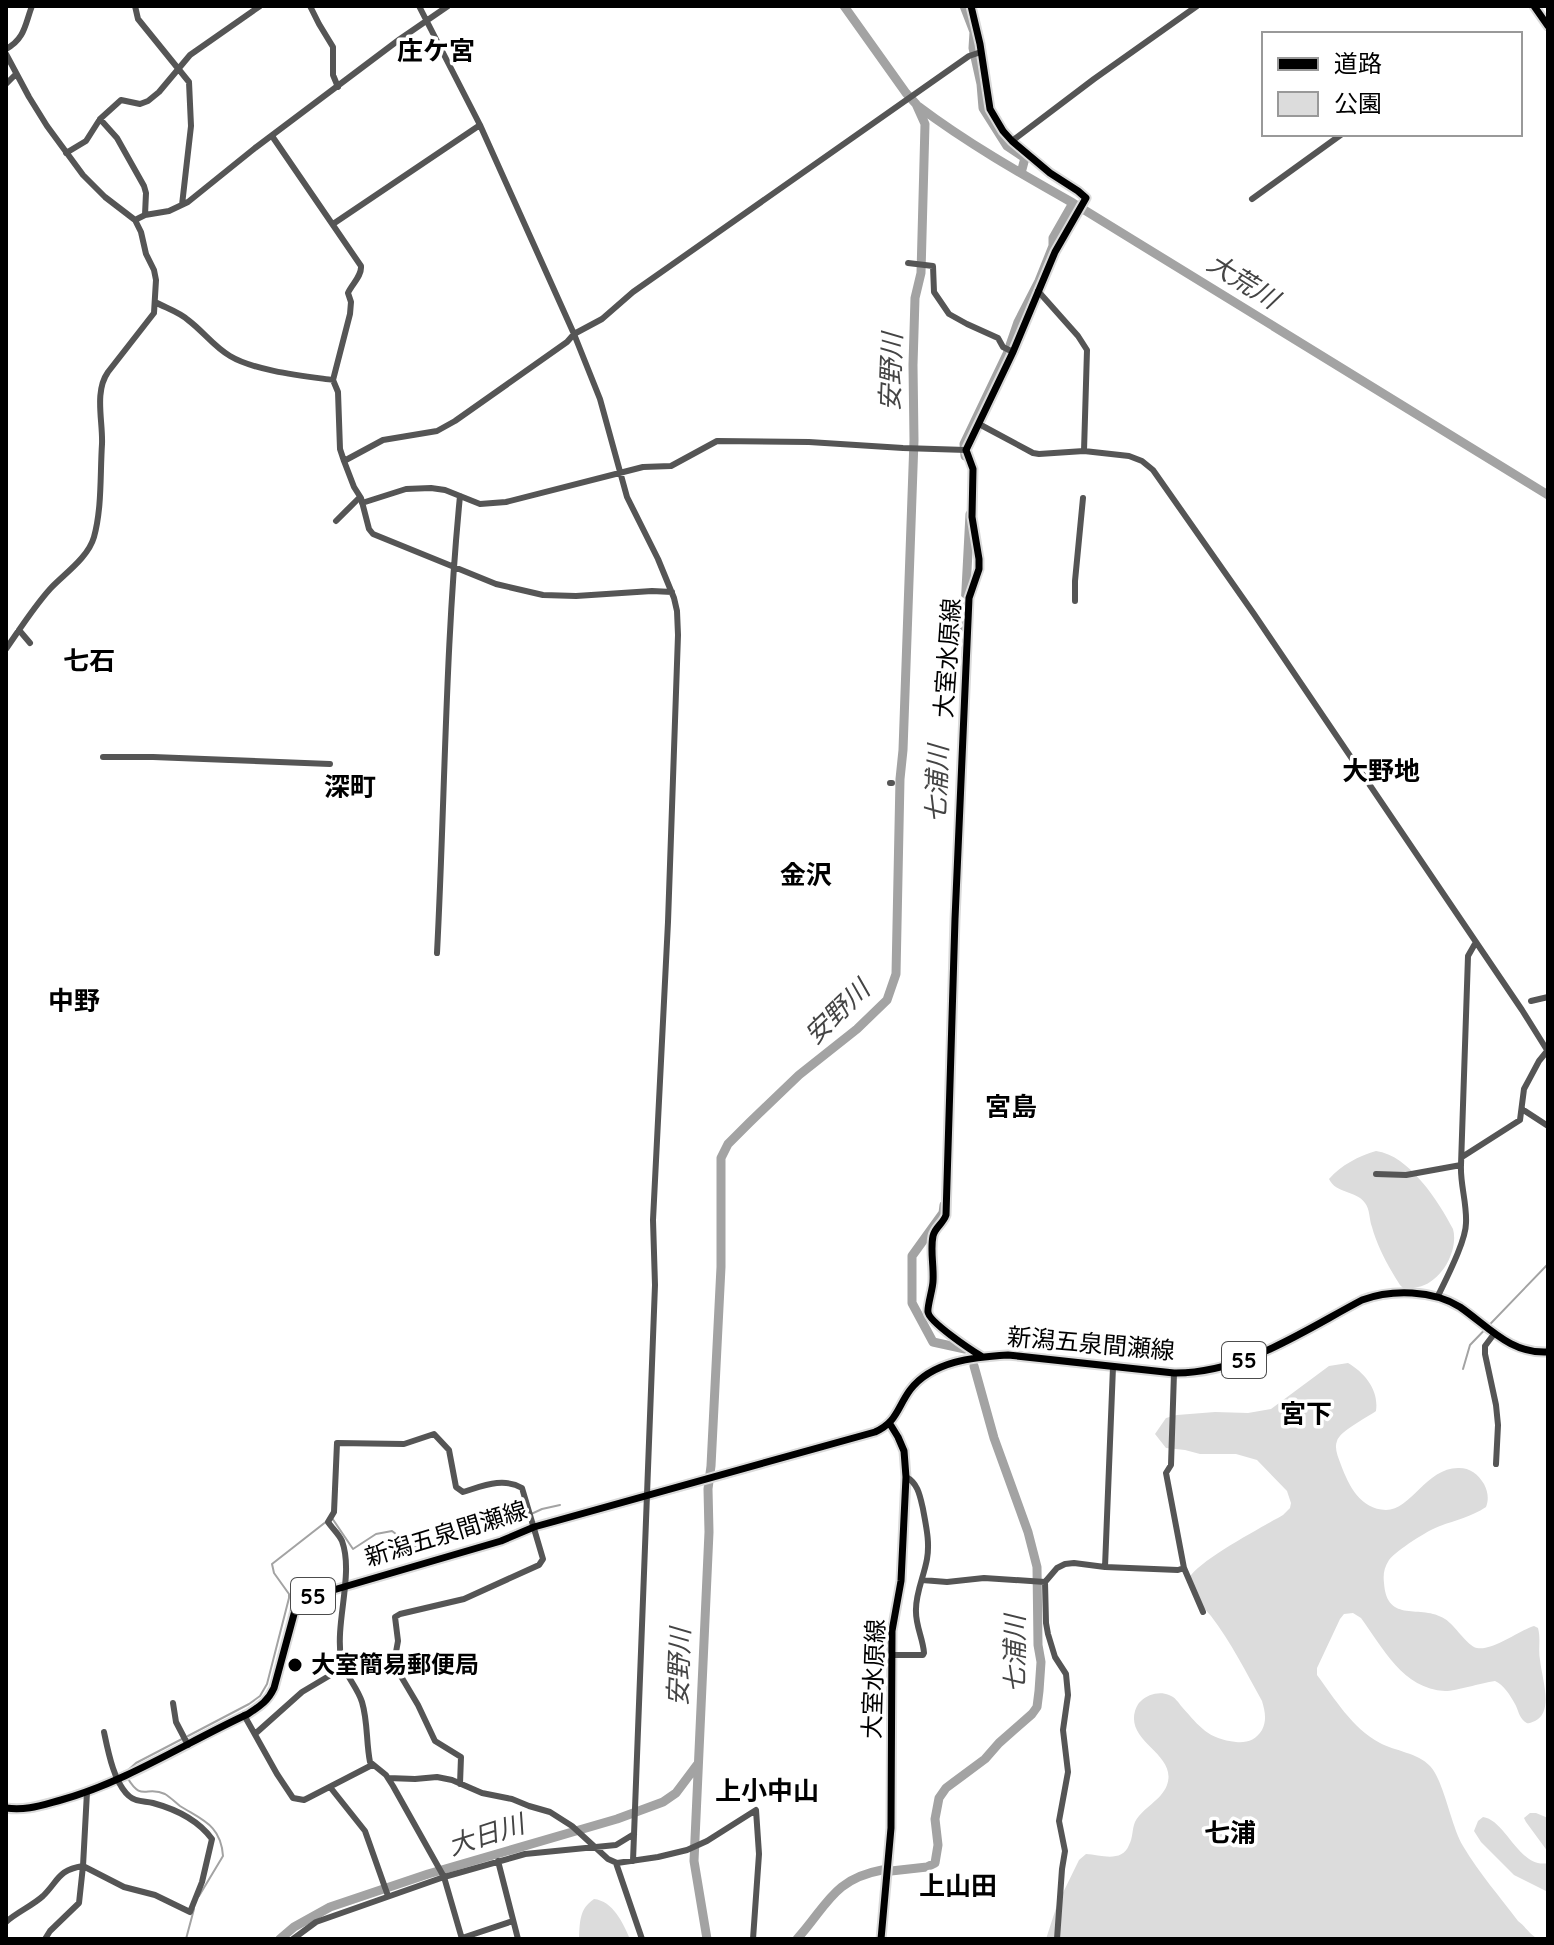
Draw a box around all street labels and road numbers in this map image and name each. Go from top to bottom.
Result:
street label: 大室水原線 [928,597,966,719]
street label: 新潟五泉間瀬線 [1006,1321,1176,1365]
road number: 55 [1222,1342,1266,1378]
street label: 新潟五泉間瀬線 [361,1494,530,1572]
road number: 55 [291,1578,335,1614]
street label: 大室水原線 [856,1618,890,1739]

